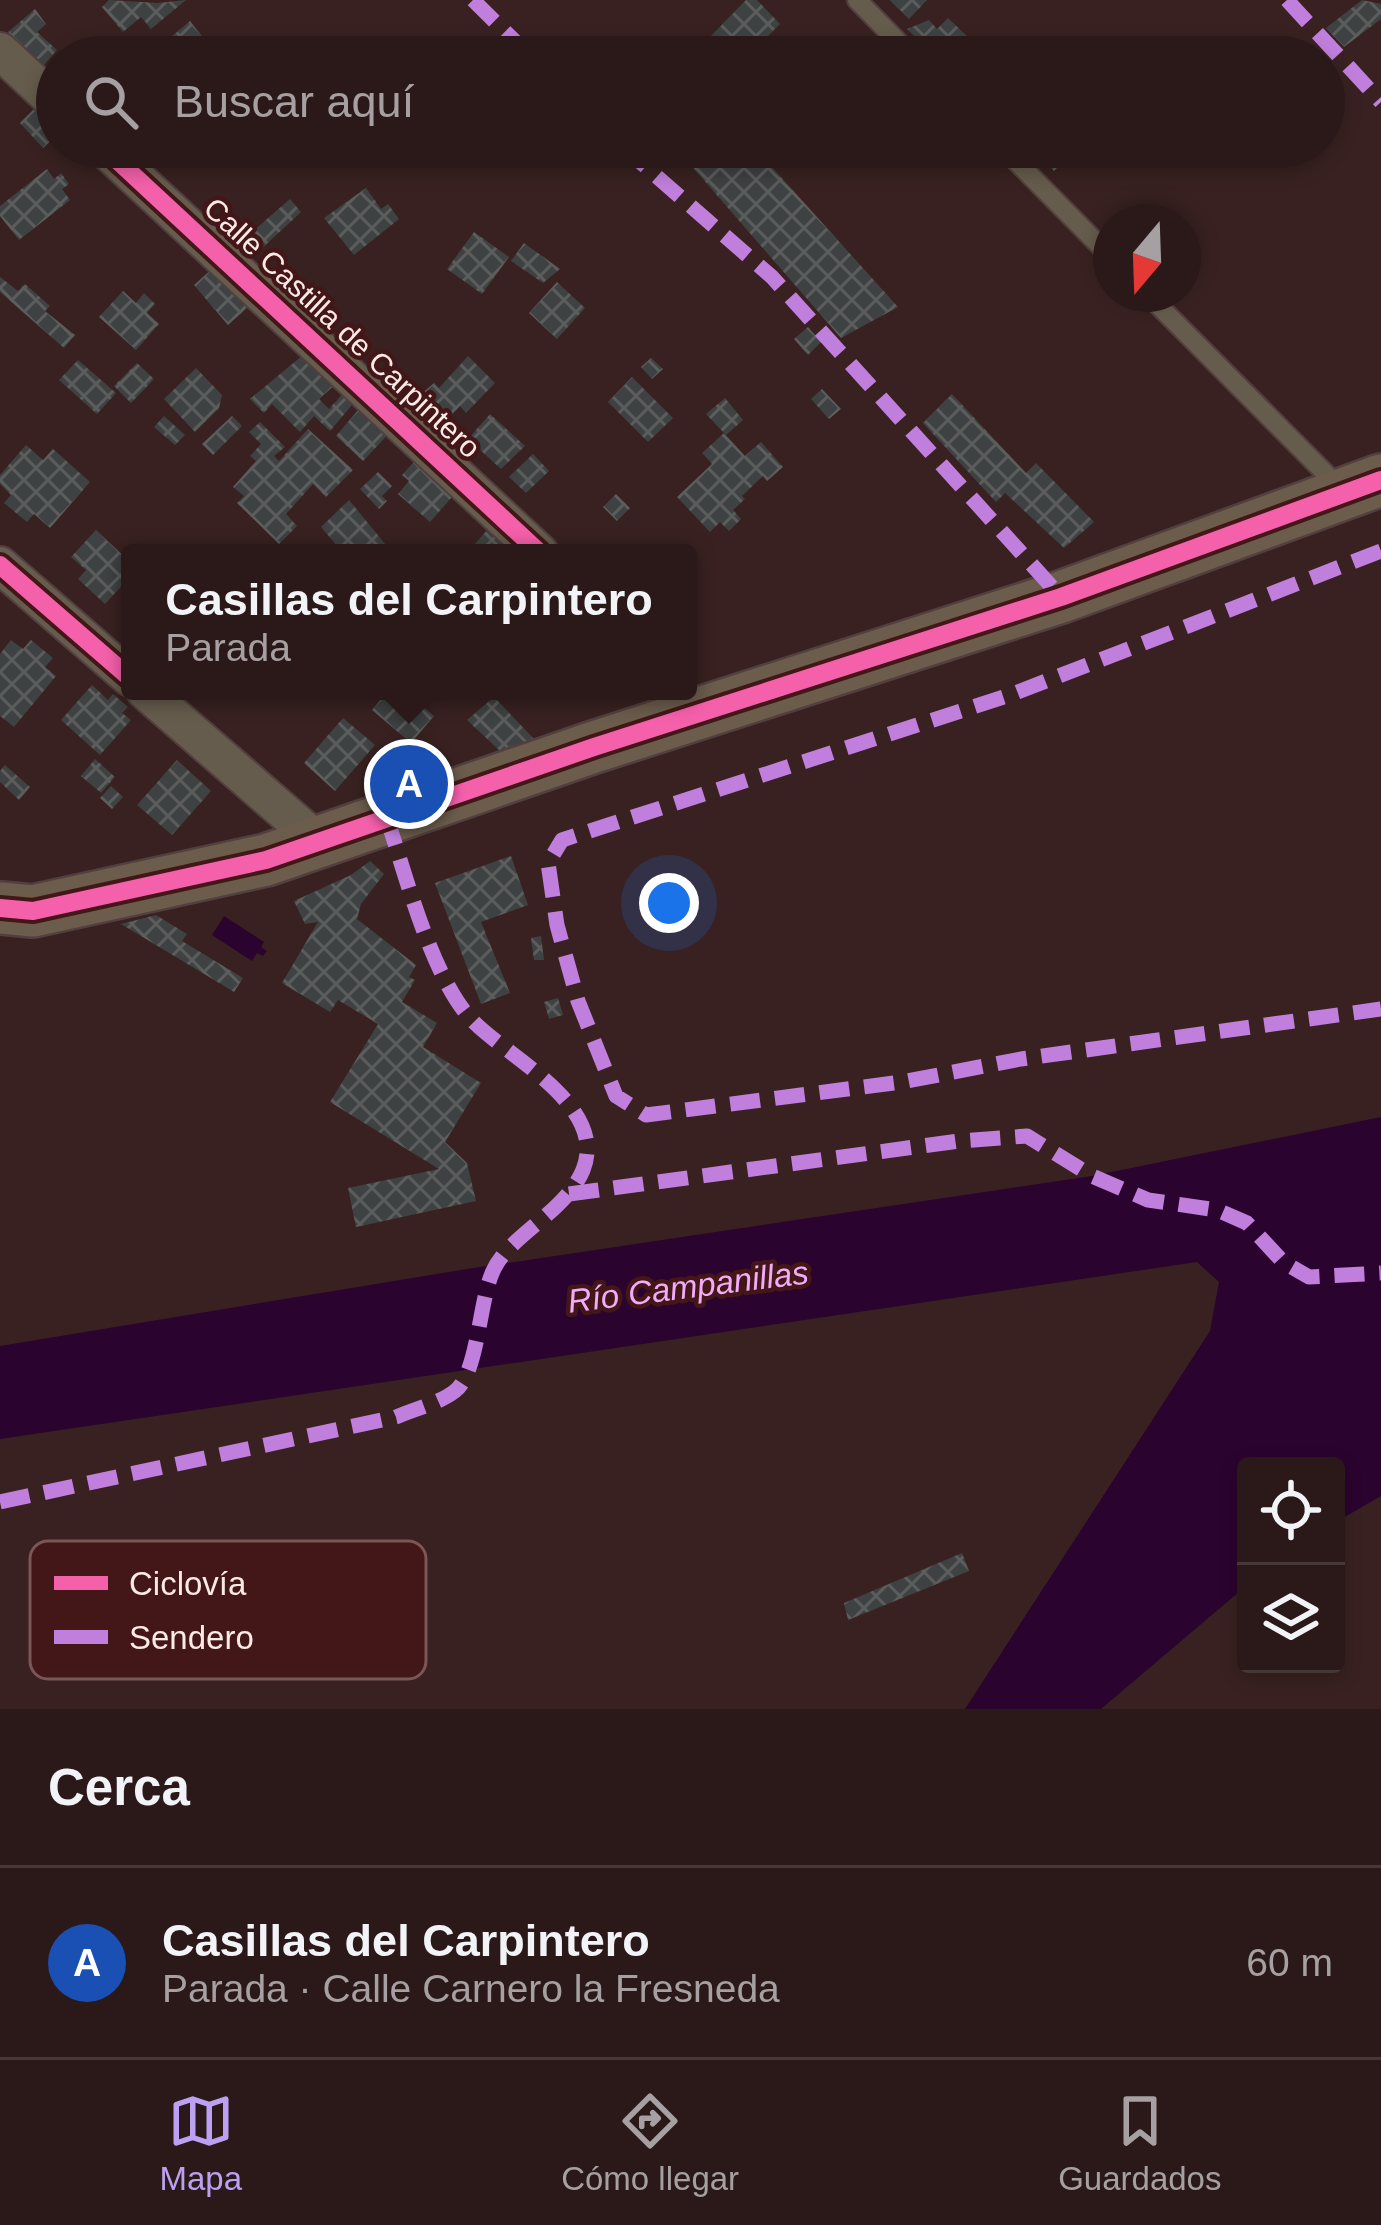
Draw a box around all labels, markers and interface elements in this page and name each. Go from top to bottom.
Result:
search box [36,36,1345,168]
icon: search [78,69,144,135]
text: Buscar aquí [174,76,414,127]
street label: Calle Castilla de Carpintero [198,191,487,464]
north arrow [1093,204,1201,312]
popup [121,544,697,700]
text: Casillas del Carpintero [165,574,653,625]
text: Parada [165,626,291,669]
pin: A [370,739,448,829]
your location [639,873,699,933]
water label: Río Campanillas [566,1253,810,1320]
map controls [1237,1457,1345,1673]
button: locate [1237,1457,1345,1565]
legend [30,1541,426,1679]
text: Ciclovía [129,1565,247,1602]
button: layers [1237,1565,1345,1673]
text: Sendero [129,1619,254,1656]
text: Cerca [48,1759,190,1816]
text: Casillas del Carpintero [162,1915,650,1966]
text: A [73,1941,101,1984]
text: 60 m [1246,1941,1333,1984]
text: Parada · Calle Carnero la Fresneda [162,1967,780,2010]
tab: Mapa [160,2088,242,2198]
tab: Cómo llegar [561,2088,739,2198]
tab: Guardados [1058,2088,1221,2198]

